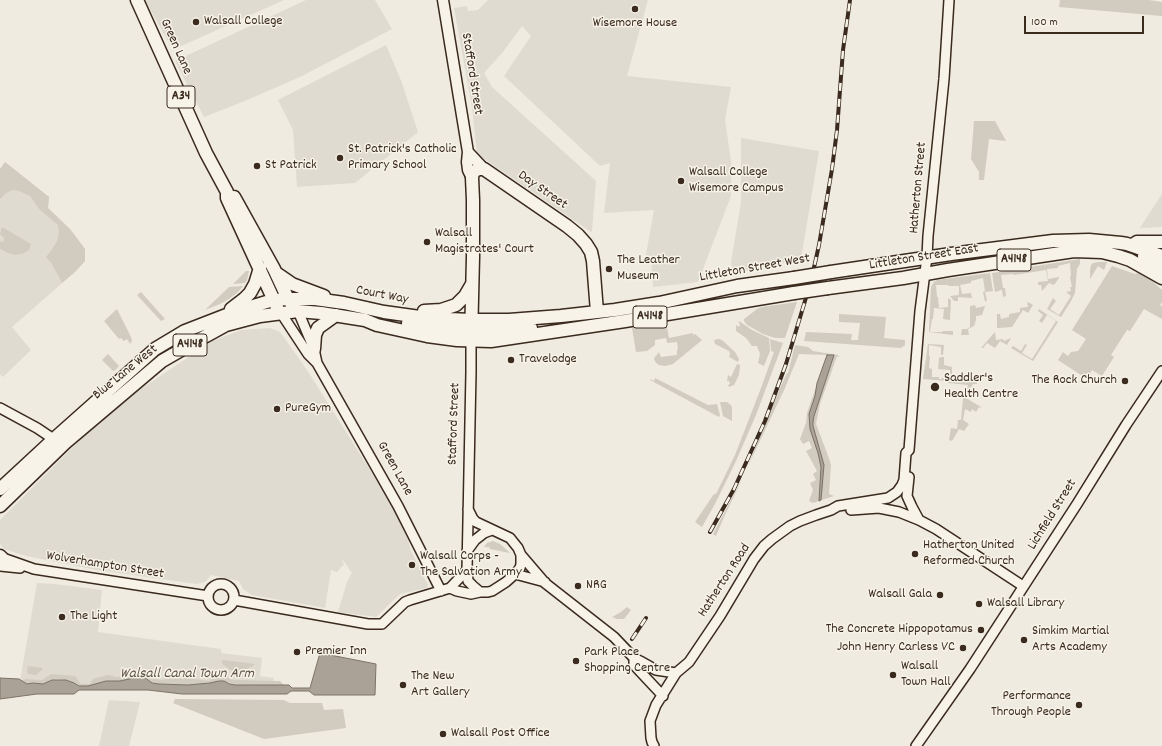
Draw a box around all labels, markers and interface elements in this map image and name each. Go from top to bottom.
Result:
marker: Wisemore House [630,4,640,14]
scale bar [1026,8,1146,34]
place label: Walsall College [204,14,283,30]
text: 100 m [1031,14,1058,31]
place label: Wisemore House [593,16,677,32]
street label: Green Lane [155,17,195,77]
marker: Walsall College [191,17,201,27]
street label: Stafford Street [456,32,486,116]
road number: A34 [167,86,195,108]
place label: St. Patrick's Catholic Primary School [348,142,457,174]
street label: Hatherton Street [907,142,931,234]
marker: St. Patrick's Catholic Primary School [335,153,345,163]
place label: St Patrick [265,158,317,174]
marker: St Patrick [252,161,262,171]
place label: Walsall College Wisemore Campus [689,165,784,198]
street label: Day Street [514,168,570,214]
marker: Walsall College Wisemore Campus [676,176,686,186]
place label: Walsall Magistrates' Court [435,226,534,258]
marker: Walsall Magistrates' Court [422,237,432,247]
street label: Littleton Street East [868,241,980,275]
road number: A4148 [997,249,1031,271]
street label: Littleton Street West [699,251,811,287]
place label: The Leather Museum [617,253,680,286]
marker: The Leather Museum [604,264,614,274]
street label: Court Way [354,283,410,309]
road number: A4148 [633,306,667,328]
road number: A4148 [173,334,207,356]
street label: Blue Lane West [90,342,162,404]
place label: Travelodge [519,352,577,368]
marker: Travelodge [506,355,516,365]
place label: Saddler's Health Centre [944,371,1018,404]
place label: The Rock Church [1031,373,1117,389]
marker: The Rock Church [1120,376,1130,386]
marker: Saddler's Health Centre [929,381,941,393]
street label: Stafford Street [445,382,465,466]
place label: PureGym [285,401,331,417]
marker: PureGym [272,404,282,414]
street label: Green Lane [372,439,416,499]
street label: Lichfield Street [1025,477,1081,553]
place label: Hatherton United Reformed Church [923,538,1014,570]
street label: Hatherton Road [695,541,755,621]
street label: Wolverhampton Street [45,548,165,584]
place label: Walsall Corps - The Salvation Army [420,549,522,582]
marker: Hatherton United Reformed Church [910,549,920,559]
marker: Walsall Corps - The Salvation Army [407,560,417,570]
place label: NRG [586,578,607,594]
marker: NRG [573,581,583,591]
place label: Walsall Gala [868,587,932,603]
marker: Walsall Gala [935,590,945,600]
place label: Walsall Library [987,596,1064,612]
marker: Walsall Library [974,599,984,609]
place label: The Light [70,609,117,625]
marker: The Light [57,612,67,622]
place label: The Concrete Hippopotamus [826,622,973,638]
place label: Simkim Martial Arts Academy [1032,624,1109,656]
marker: The Concrete Hippopotamus [976,625,986,635]
marker: Simkim Martial Arts Academy [1019,635,1029,645]
place label: John Henry Carless VC [837,640,955,656]
marker: John Henry Carless VC [958,643,968,653]
place label: Premier Inn [305,644,367,660]
place label: Park Place Shopping Centre [584,645,670,678]
marker: Premier Inn [292,647,302,657]
marker: Park Place Shopping Centre [571,656,581,666]
place label: Walsall Town Hall [901,659,951,692]
water label: Walsall Canal Town Arm [120,666,254,684]
place label: The New Art Gallery [411,669,470,702]
marker: Walsall Town Hall [888,670,898,680]
marker: The New Art Gallery [398,680,408,690]
place label: Performance Through People [991,689,1071,722]
marker: Performance Through People [1074,700,1084,710]
place label: Walsall Post Office [451,726,550,742]
marker: Walsall Post Office [438,729,448,739]

